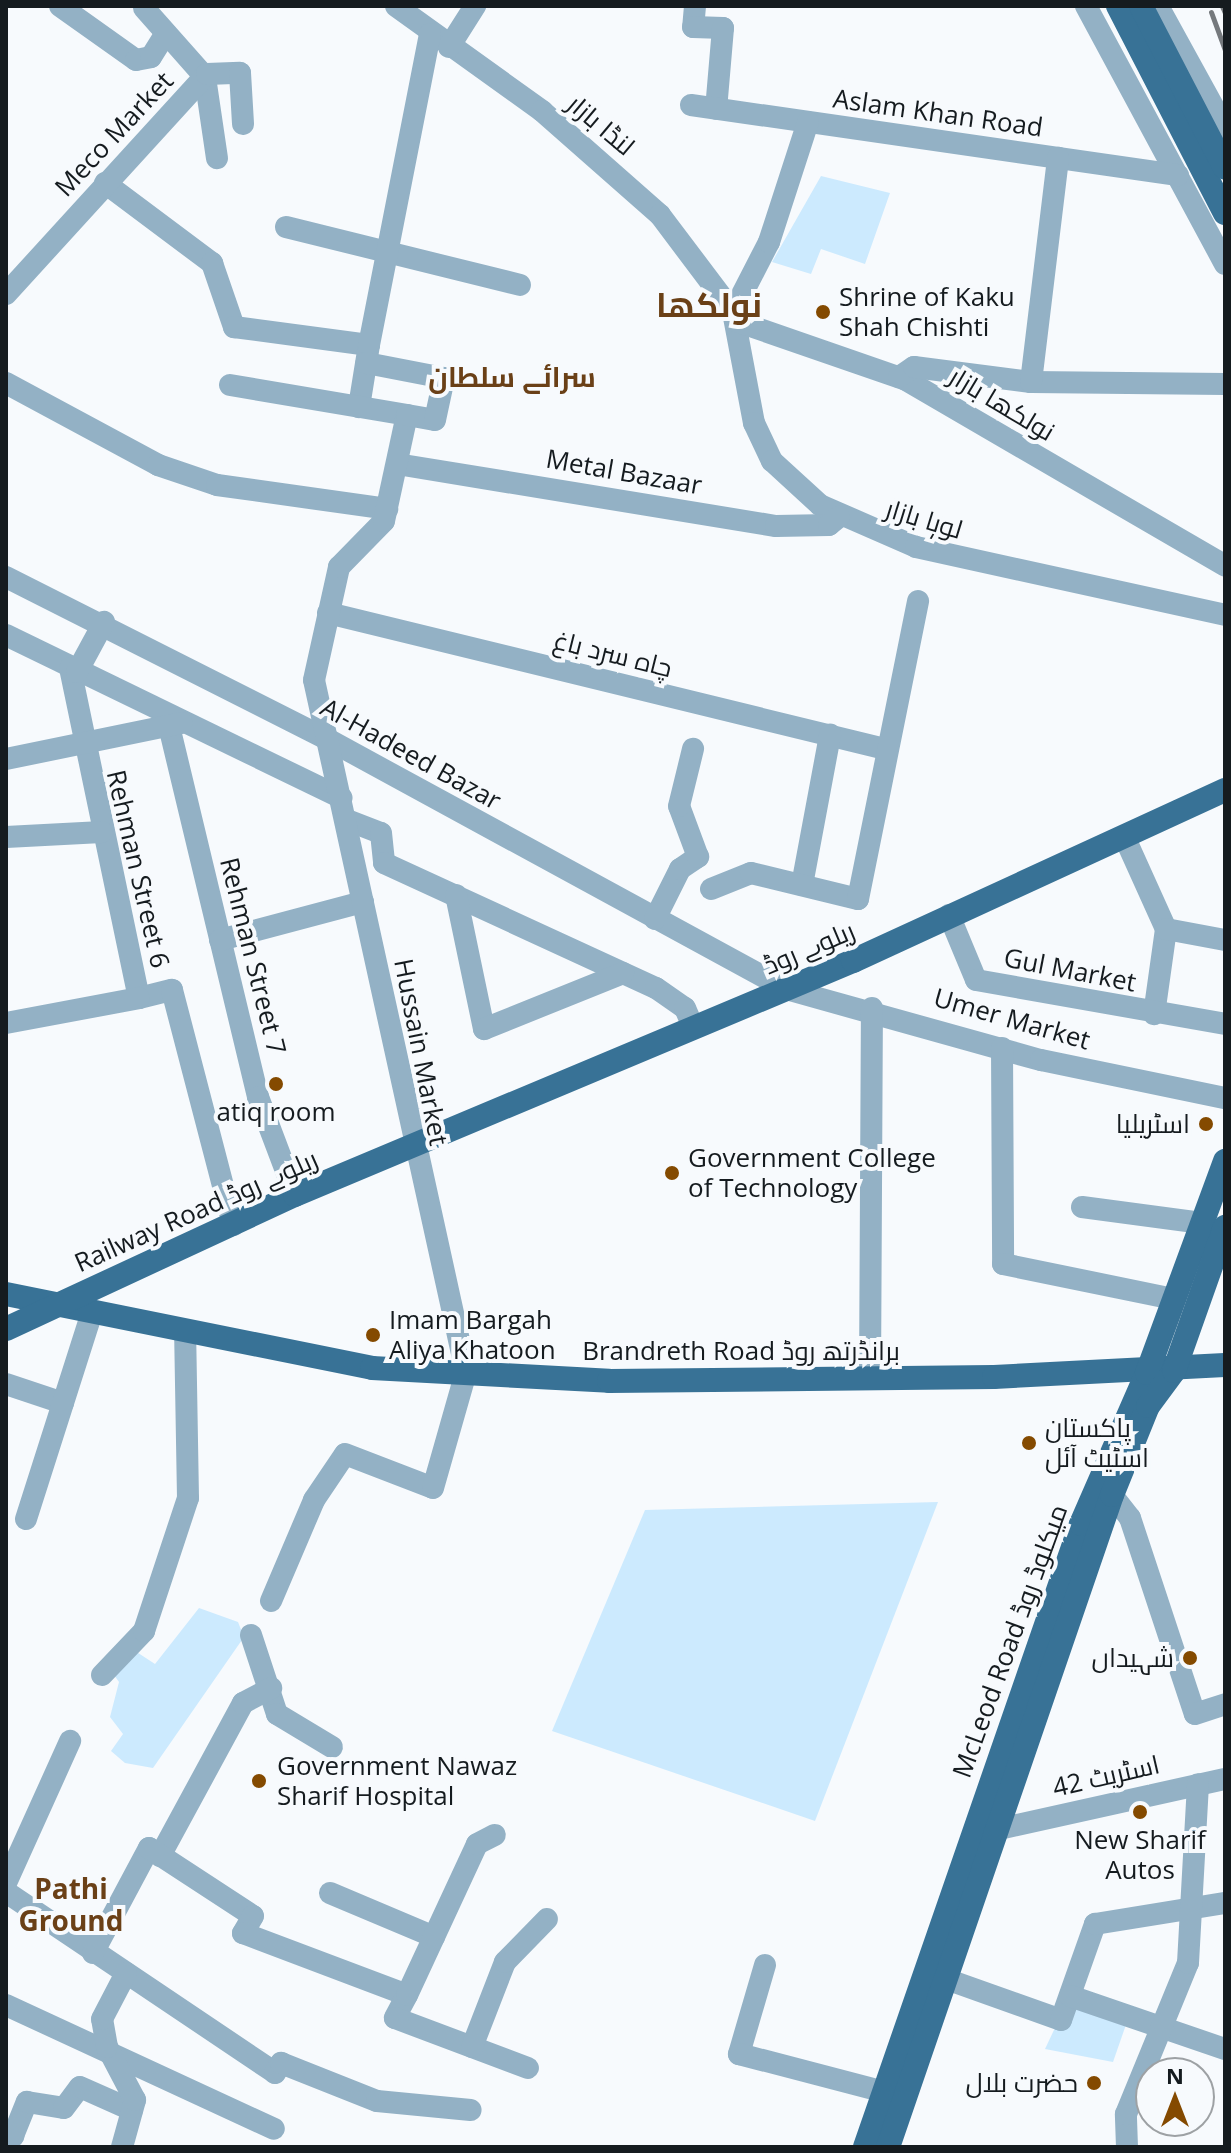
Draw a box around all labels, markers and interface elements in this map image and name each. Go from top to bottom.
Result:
street label: Meco Market [48,65,180,203]
street label: Aslam Khan Road [831,83,1045,143]
street label: لنڈا بازار [561,88,641,162]
place label: Shrine of Kaku Shah Chishti [839,281,1015,342]
district label: نولکھا [656,285,762,325]
marker: Shrine of Kaku Shah Chishti [814,303,832,321]
district label: سرائے سلطان [428,359,596,393]
street label: نولکھا بازار [944,360,1060,448]
street label: Metal Bazaar [544,443,704,501]
street label: لوہا بازار [882,493,966,545]
street label: چاہ سرد باغ [550,624,676,684]
street label: Al-Hadeed Bazar [315,692,507,816]
street label: Rehman Street 6 [100,767,176,971]
street label: Rehman Street 7 [213,854,293,1058]
street label: ریلوے روڈ [759,915,859,981]
street label: Gul Market [1001,942,1139,998]
street label: Hussain Market [388,956,454,1148]
street label: Umer Market [930,982,1094,1056]
marker: atiq room [267,1075,285,1093]
place label: atiq room [217,1096,335,1128]
place label: اسٹریلیا [1116,1108,1190,1140]
marker: اسٹریلیا [1197,1115,1215,1133]
place label: Government College of Technology [688,1142,936,1204]
street label: Railway Road ریلوے روڈ [70,1143,322,1279]
marker: Government College of Technology [663,1164,681,1182]
place label: Imam Bargah Aliya Khatoon [389,1304,556,1366]
marker: Imam Bargah Aliya Khatoon [364,1326,382,1344]
street label: Brandreth Road برانڈرتھ روڈ [582,1335,900,1367]
place label: پاکستان اسٹیٹ آئل [1045,1412,1149,1474]
marker: پاکستان اسٹیٹ آئل [1020,1434,1038,1452]
street label: McLeod Road میکلوڈ روڈ [946,1500,1074,1782]
place label: شہیداں [1092,1642,1174,1674]
marker: شہیداں [1181,1649,1199,1667]
street label: اسٹریٹ 42 [1050,1749,1162,1803]
place label: Government Nawaz Sharif Hospital [277,1750,517,1812]
marker: Government Nawaz Sharif Hospital [248,1770,270,1792]
marker: New Sharif Autos [1131,1803,1149,1821]
place label: New Sharif Autos [1074,1824,1206,1886]
district label: Pathi Ground [19,1871,123,1937]
north arrow [1135,2057,1215,2137]
text: N [1166,2060,1184,2090]
place label: حضرت بلال [965,2067,1078,2099]
marker: حضرت بلال [1085,2074,1103,2092]

